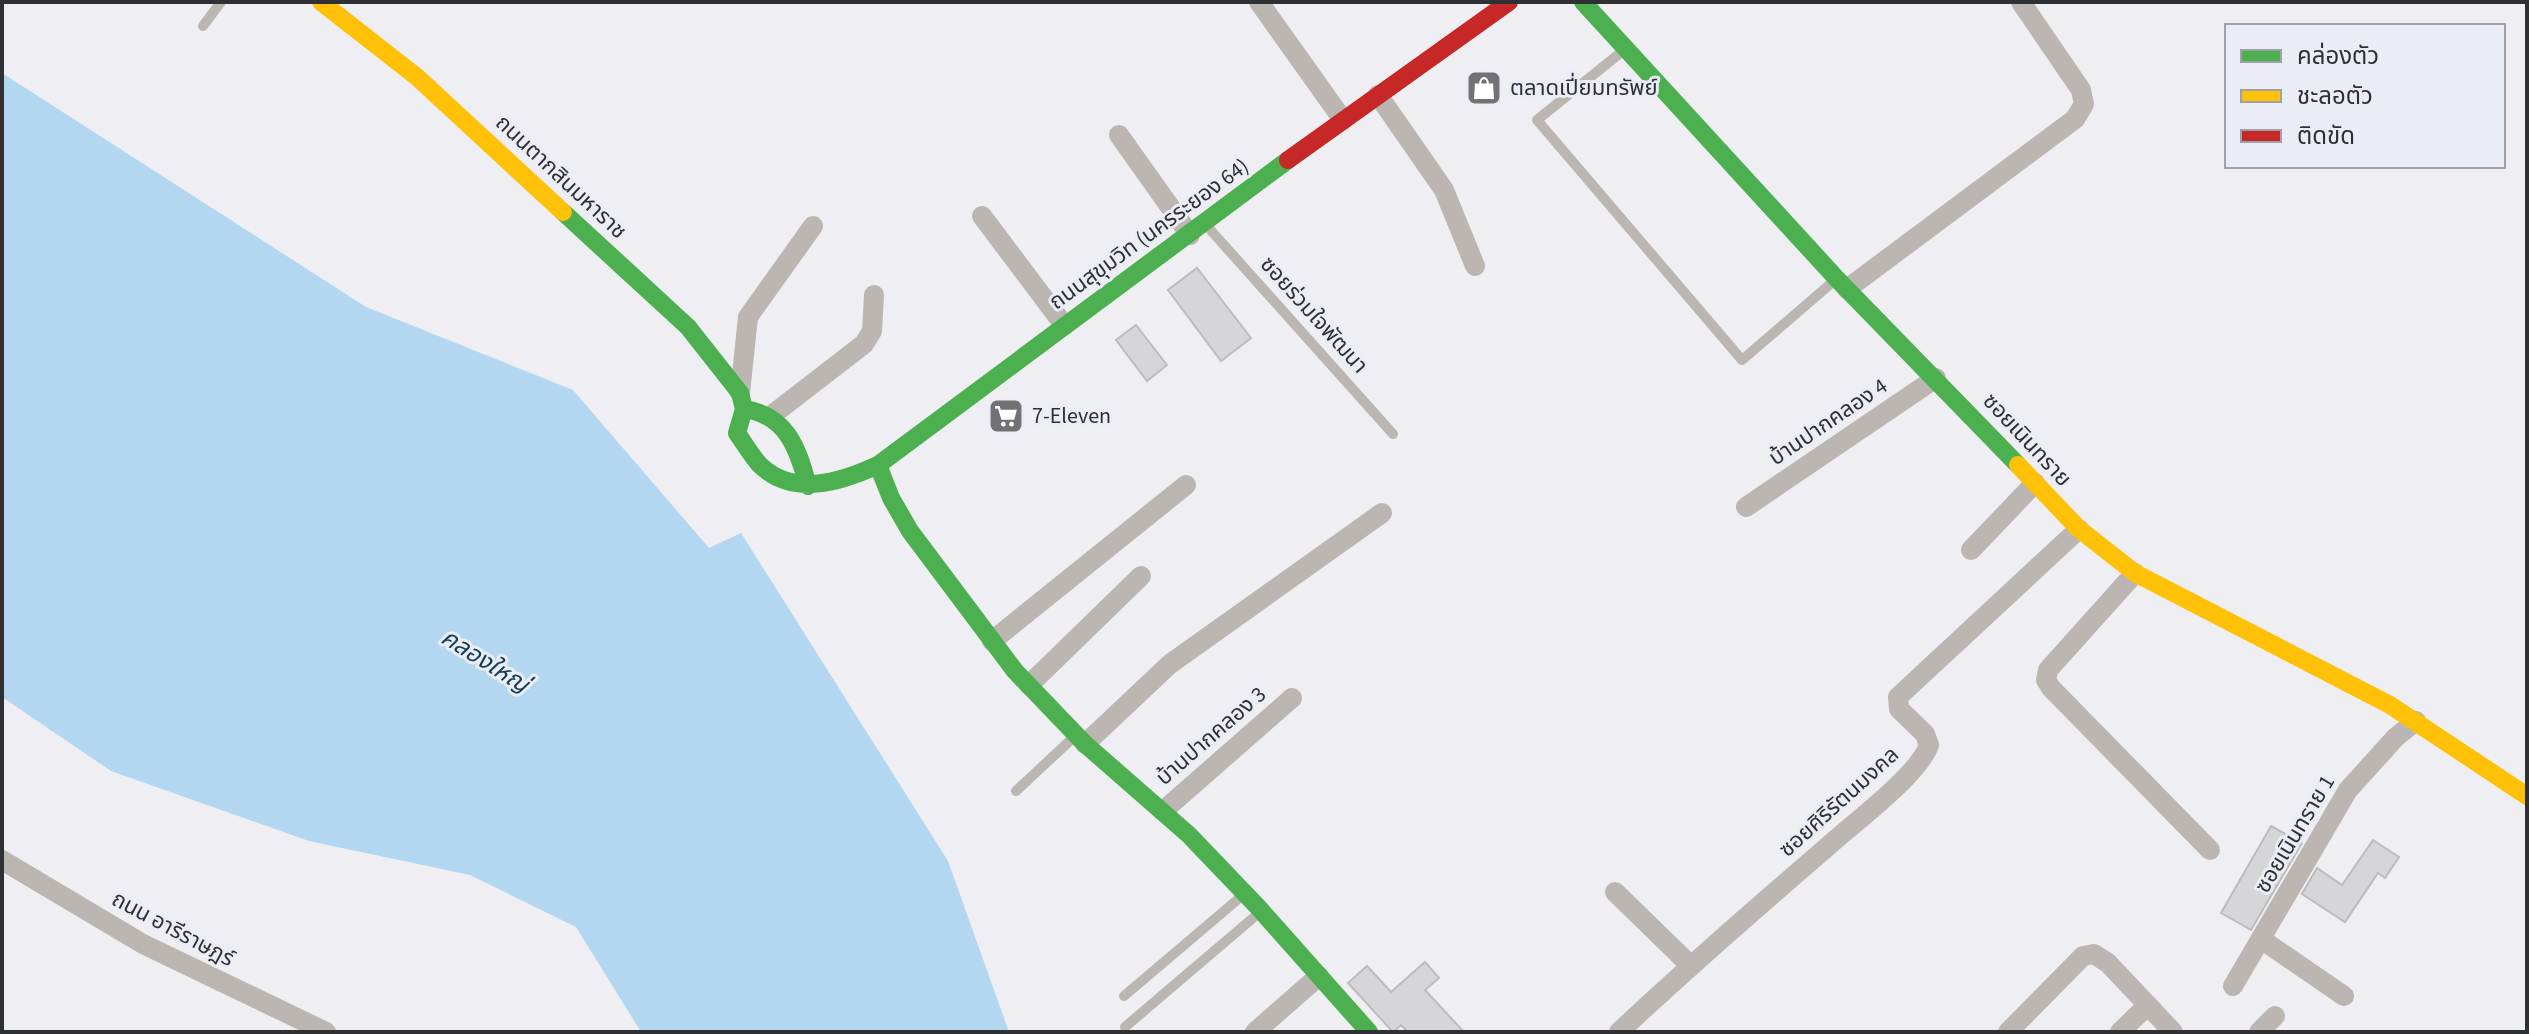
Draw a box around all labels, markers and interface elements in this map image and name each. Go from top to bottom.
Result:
legend [2225,24,2505,168]
text: คล่องตัว [2297,39,2379,74]
shop icon: ตลาดเปี่ยมทรัพย์ [1465,69,1503,107]
place label: ตลาดเปี่ยมทรัพย์ [1510,72,1658,104]
text: ชะลอตัว [2297,79,2373,114]
street label: ถนนตากสินมหาราช [488,107,634,247]
text: ติดขัด [2297,119,2355,154]
street label: ถนนสุขุมวิท (นครระยอง 64) [1043,151,1255,317]
street label: ซอยร่วมใจพัฒนา [1253,249,1375,381]
street label: บ้านปากคลอง 4 [1762,370,1894,474]
street label: ซอยเนินทราย [1975,386,2079,494]
supermarket icon: 7-Eleven [987,397,1025,435]
place label: 7-Eleven [1032,400,1111,432]
water label: คลองใหญ่ [434,620,538,703]
street label: บ้านปากคลอง 3 [1149,679,1273,793]
street label: ซอยศิริรัตนมงคล [1772,739,1906,865]
street label: ซอยเนินทราย 1 [2247,769,2343,899]
street label: ถนน อารีราษฎร์ [106,883,241,975]

